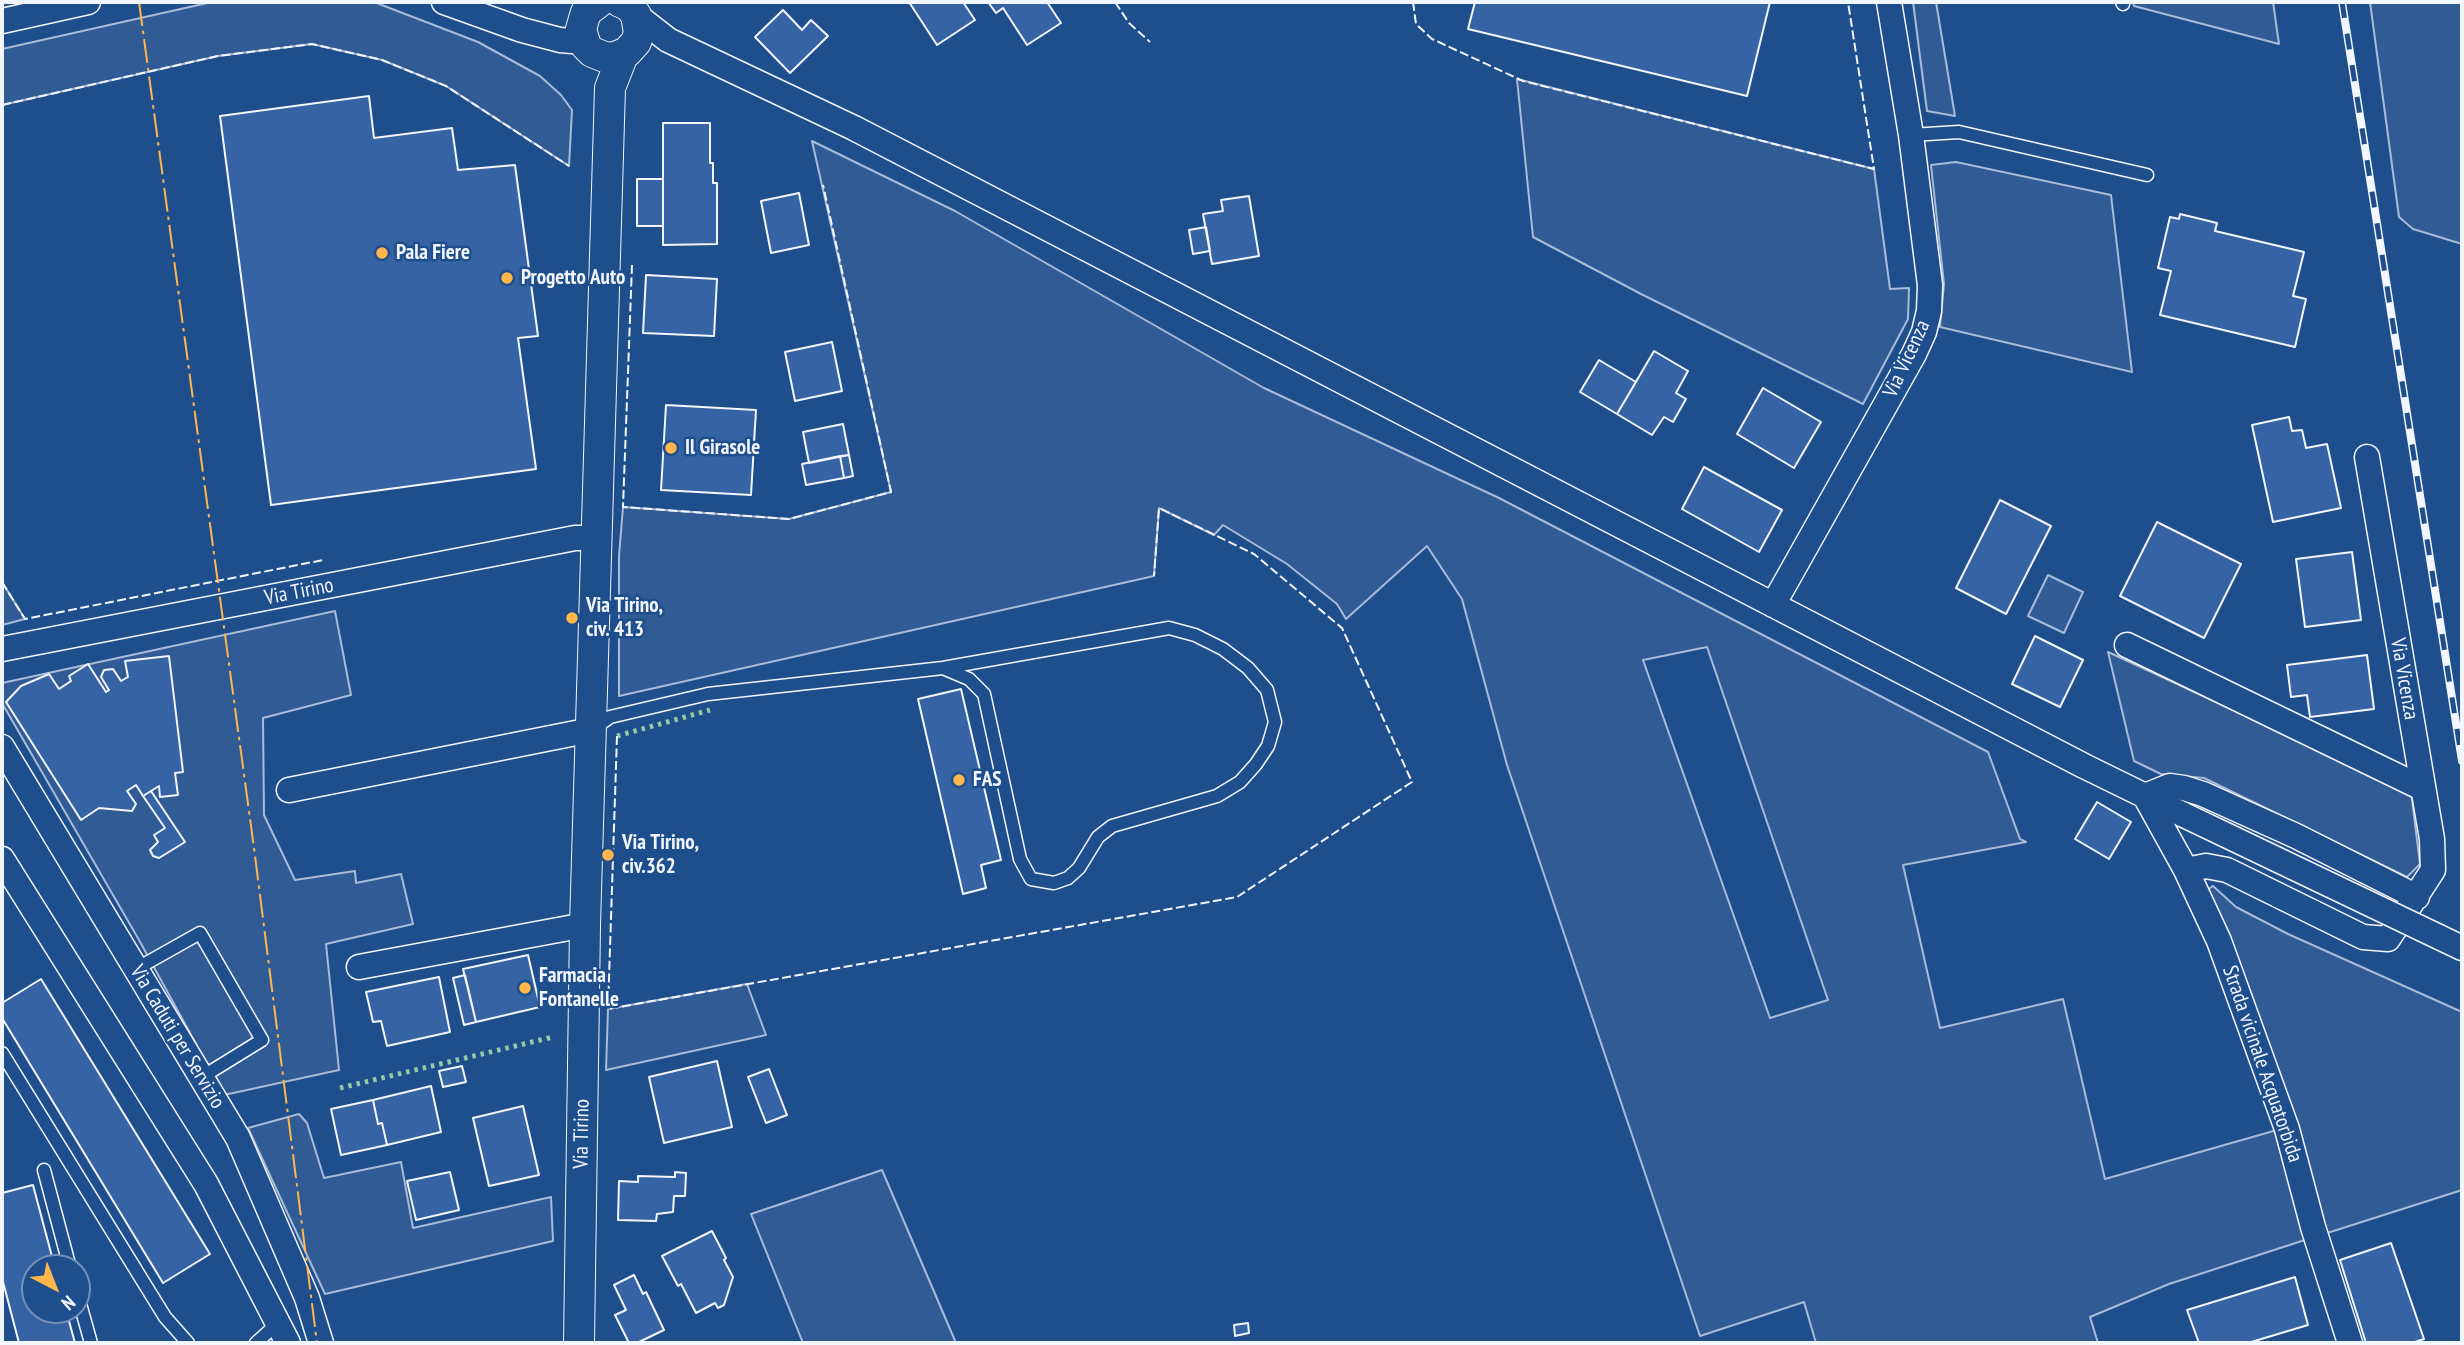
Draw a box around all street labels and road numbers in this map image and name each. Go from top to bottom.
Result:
street label: Via Vicenza [1878,316,1936,402]
street label: Via Tirino [262,573,336,611]
street label: Via Vicenza [2384,636,2424,722]
street label: Via Caduti per Servizio [124,961,230,1113]
street label: Strada vicinale Acquatorbida [2217,962,2307,1166]
street label: Via Tirino [569,1099,595,1169]

